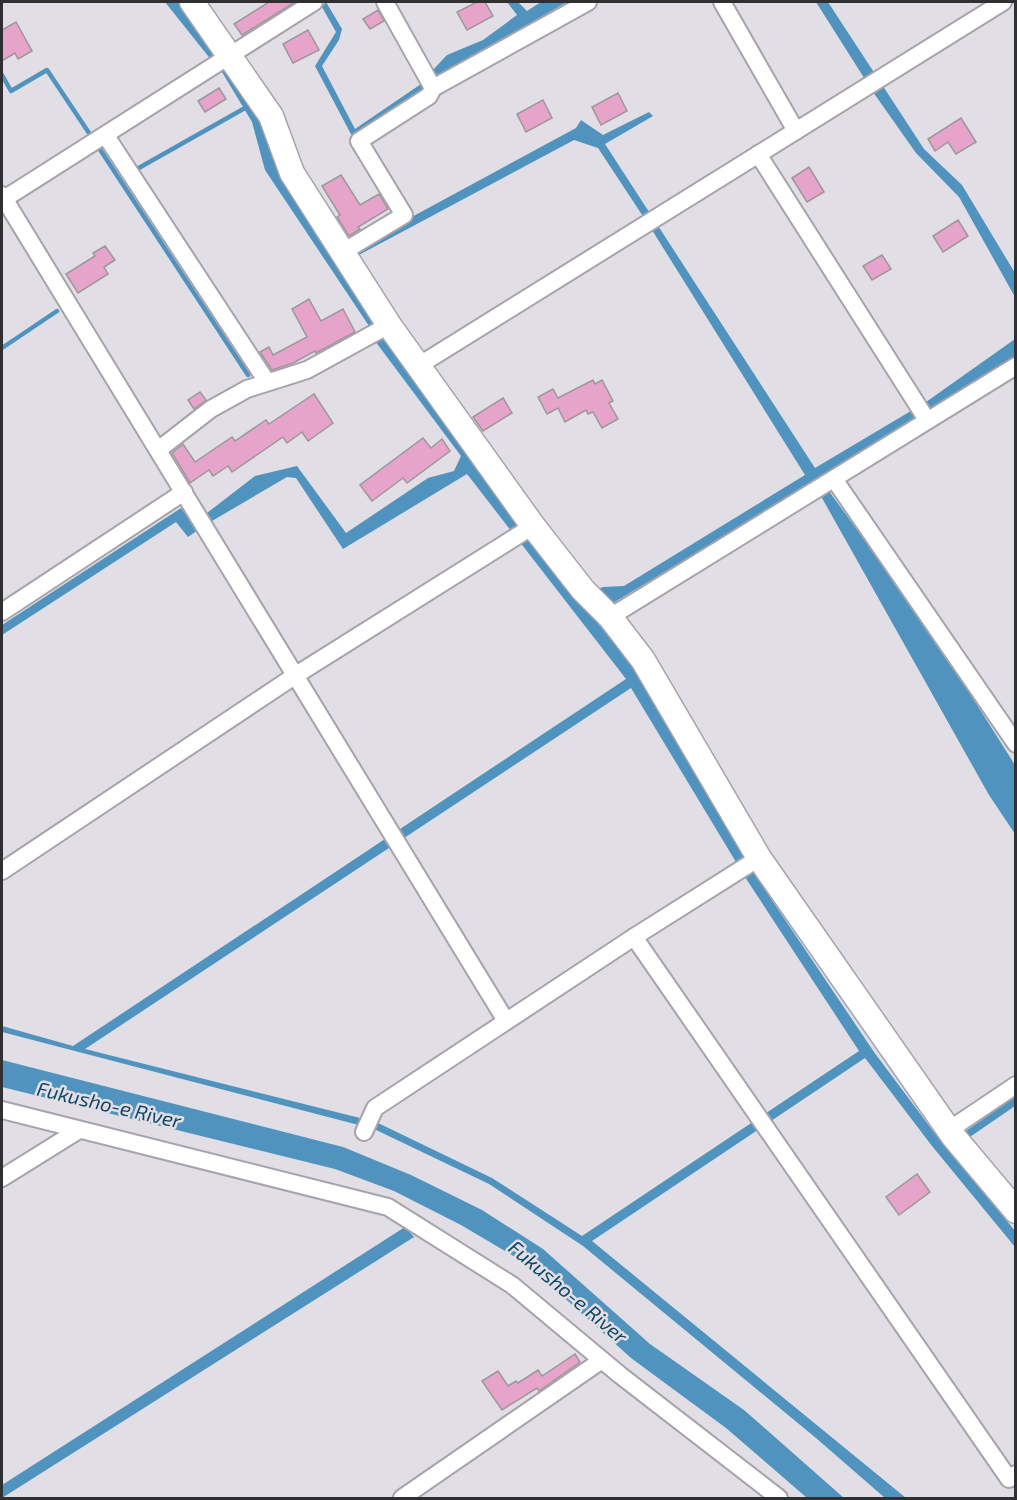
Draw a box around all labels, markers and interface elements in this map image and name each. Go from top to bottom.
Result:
water label: Fukusho-e River [35,1076,185,1133]
water label: Fukusho-e River [505,1235,634,1348]

